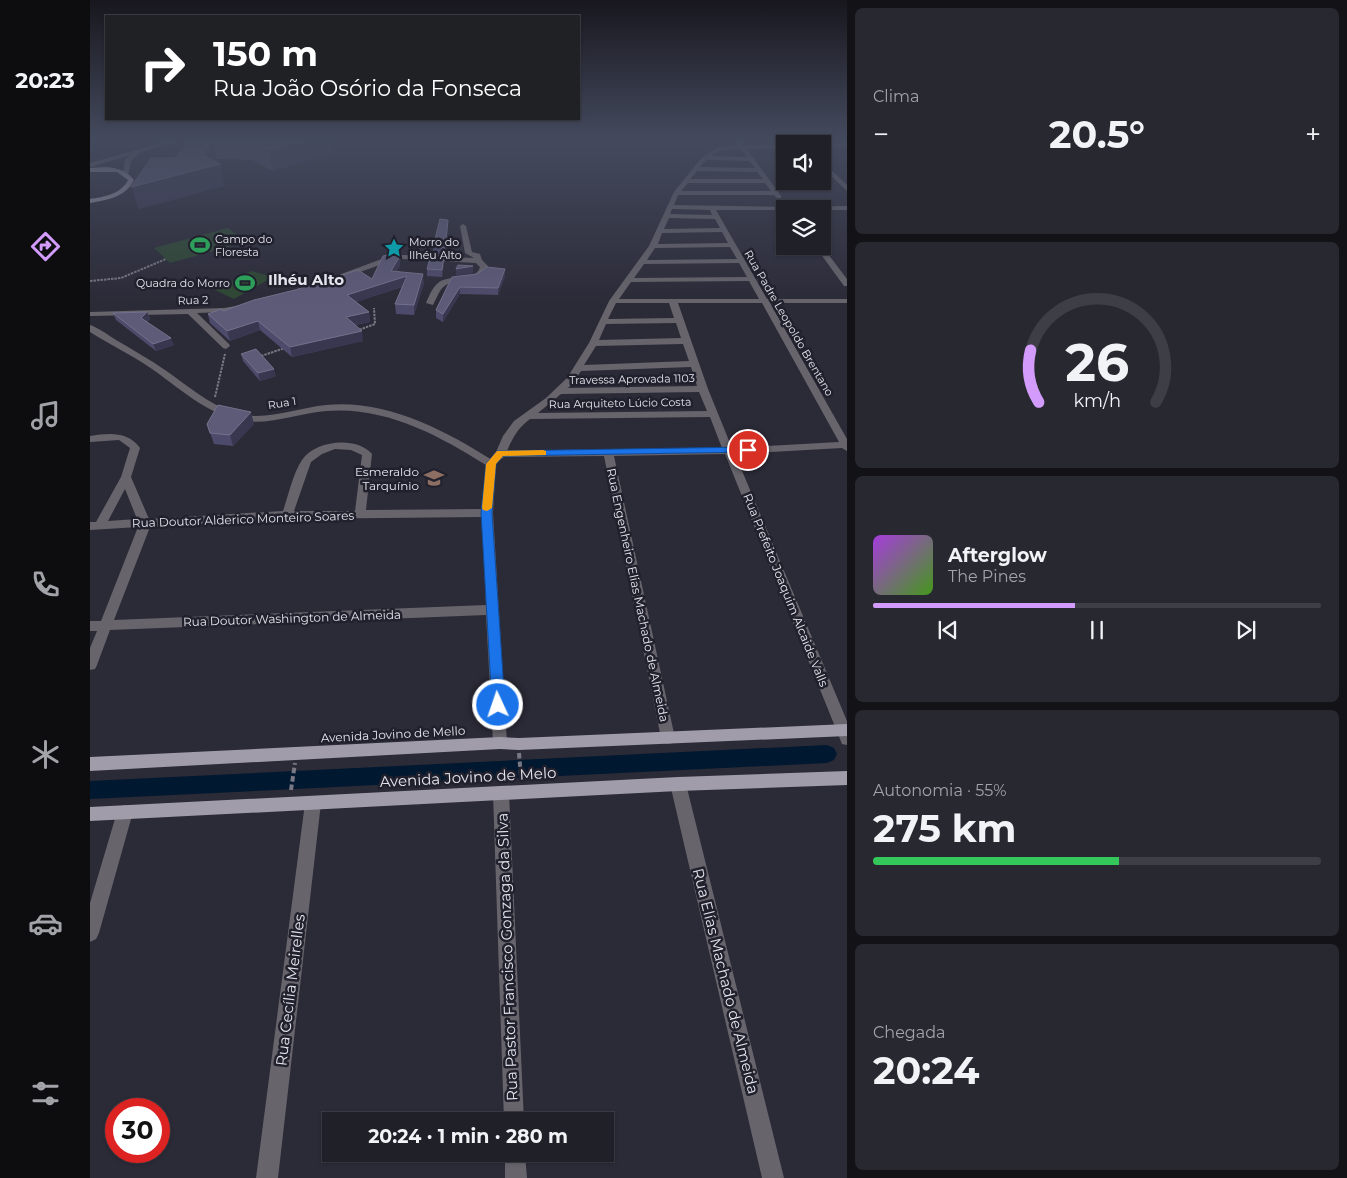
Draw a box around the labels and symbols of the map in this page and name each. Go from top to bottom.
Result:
place label: Campo do Floresta [215,232,273,259]
sports icon: Campo do Floresta [189,234,211,256]
place label: Morro do Ilhéu Alto [409,235,462,262]
place icon: Morro do Ilhéu Alto [383,237,405,259]
street label: Rua Padre Leopoldo Brentano [741,247,837,399]
district label: Ilhéu Alto [268,270,344,289]
sports icon: Quadra do Morro [234,272,256,294]
place label: Quadra do Morro [136,276,230,290]
street label: Rua 2 [177,292,209,308]
street label: Travessa Aprovada 1103 [569,371,695,387]
street label: Rua 1 [267,394,297,412]
street label: Rua Arquiteto Lúcio Costa [549,395,691,411]
pin [727,429,769,471]
place label: Esmeraldo Tarquínio [355,464,419,493]
school or university icon: Esmeraldo Tarquínio [423,467,445,489]
street label: Rua Engenheiro Elias Machado de Almeida [604,467,672,723]
street label: Rua Prefeito Joaquim Alcaide Valls [740,491,832,689]
street label: Rua Doutor Alderico Monteiro Soares [132,508,354,530]
street label: Rua Doutor Washington de Almeida [183,607,401,629]
position arrow [471,678,523,730]
street label: Avenida Jovino de Mello [320,723,466,745]
street label: Avenida Jovino de Melo [379,763,557,791]
street label: Rua Pastor Francisco Gonzaga da Silva [492,813,522,1101]
street label: Rua Elías Machado de Almeida [689,866,763,1096]
street label: Rua Cecília Meirelles [271,913,309,1067]
speed limit sign: 30 [105,1098,170,1163]

